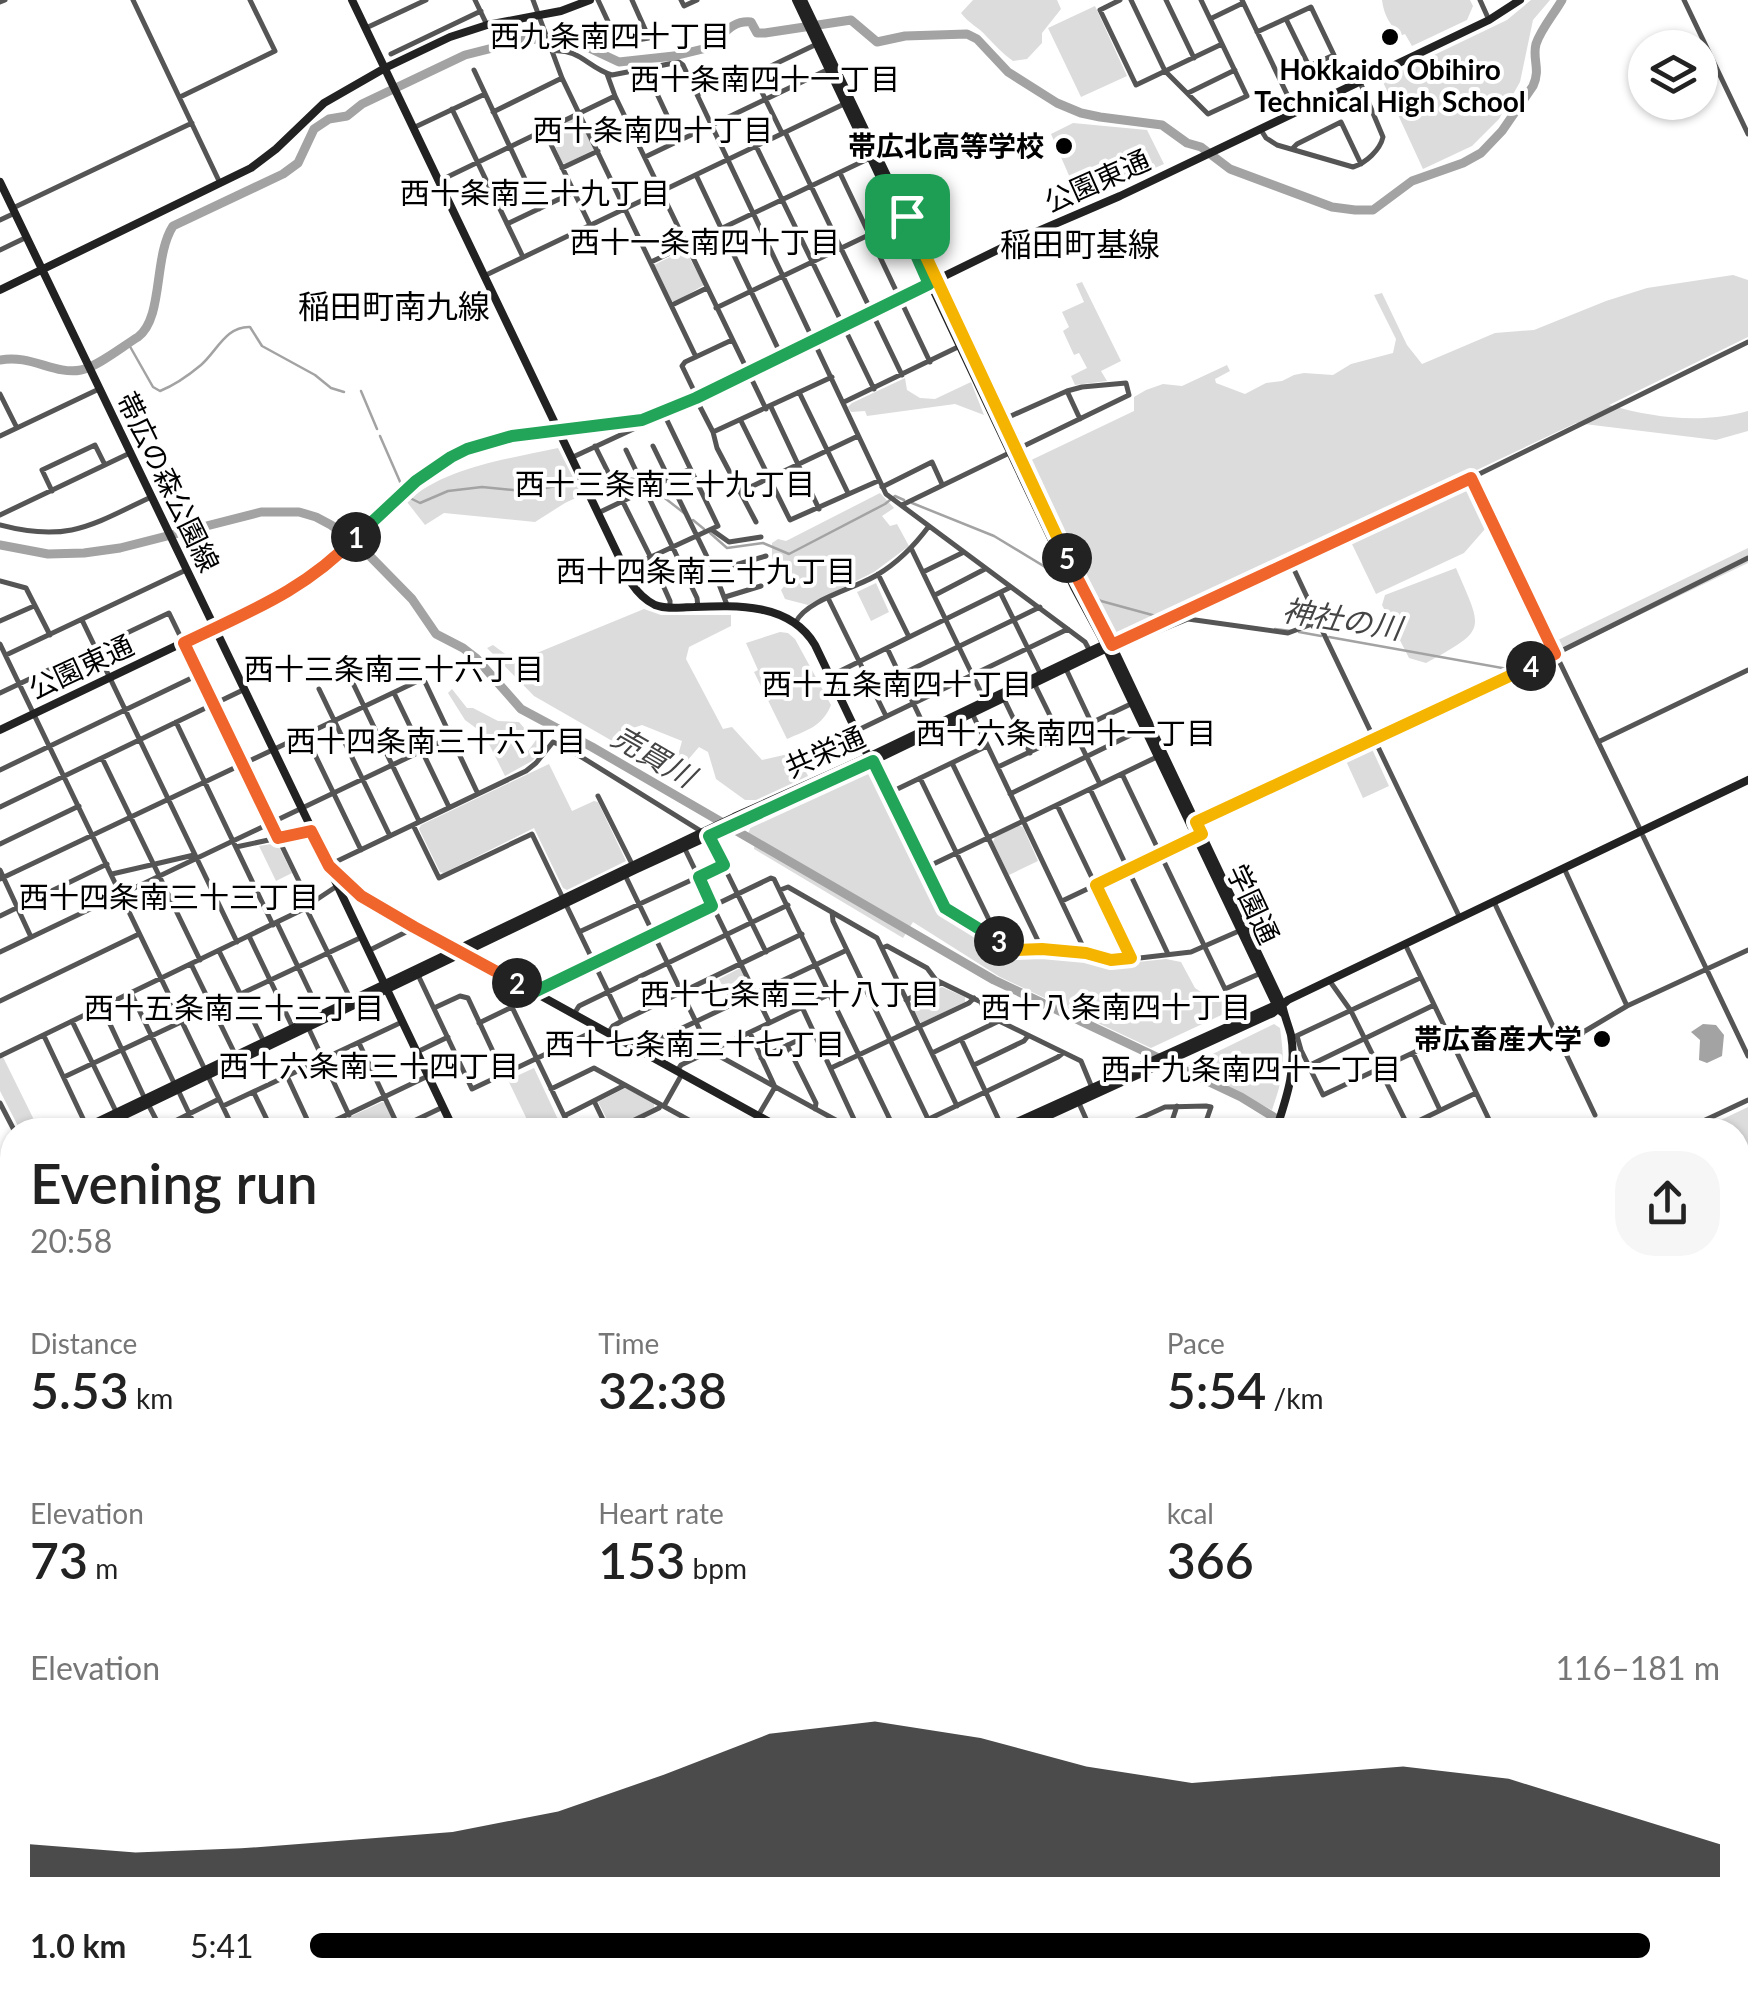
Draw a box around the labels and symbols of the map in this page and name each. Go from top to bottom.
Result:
district label: 西九条南四十丁目 [490,17,730,53]
marker: Hokkaido Obihiro Technical High School [1379,26,1401,48]
place label: Hokkaido Obihiro Technical High School [1254,52,1526,118]
district label: 西十条南四十一丁目 [630,60,900,96]
district label: 西十条南四十丁目 [533,111,773,147]
place label: 帯広北高等学校 [848,128,1044,162]
marker: 帯広北高等学校 [1053,135,1075,157]
street label: 公園東通 [1039,142,1155,218]
district label: 西十条南三十九丁目 [400,174,670,210]
pin [865,174,950,259]
district label: 西十一条南四十丁目 [570,223,840,259]
district label: 稲田町基線 [1000,224,1160,263]
district label: 稲田町南九線 [298,286,490,325]
street label: 帯広の森公園線 [111,386,227,577]
district label: 西十三条南三十九丁目 [515,465,815,501]
pin: 1 [331,512,381,562]
pin: 5 [1042,533,1092,583]
district label: 西十四条南三十九丁目 [556,552,856,588]
water label: 神社の川 [1280,591,1407,646]
street label: 公園東通 [23,627,139,705]
pin: 4 [1506,641,1556,691]
district label: 西十三条南三十六丁目 [244,650,544,686]
district label: 西十五条南四十丁目 [762,665,1032,701]
district label: 西十六条南四十一丁目 [916,714,1216,750]
water label: 売買川 [606,717,705,795]
street label: 共栄通 [779,718,870,784]
district label: 西十四条南三十六丁目 [286,722,586,758]
street label: 学園通 [1221,858,1287,949]
district label: 西十四条南三十三丁目 [19,878,319,914]
pin: 3 [974,916,1024,966]
pin: 2 [492,958,542,1008]
district label: 西十七条南三十八丁目 [640,975,940,1011]
district label: 西十八条南四十丁目 [981,988,1251,1024]
district label: 西十五条南三十三丁目 [84,989,384,1025]
place label: 帯広畜産大学 [1414,1021,1582,1055]
district label: 西十七条南三十七丁目 [545,1025,845,1061]
marker: 帯広畜産大学 [1591,1028,1613,1050]
district label: 西十六条南三十四丁目 [219,1047,519,1083]
district label: 西十九条南四十一丁目 [1101,1050,1401,1086]

